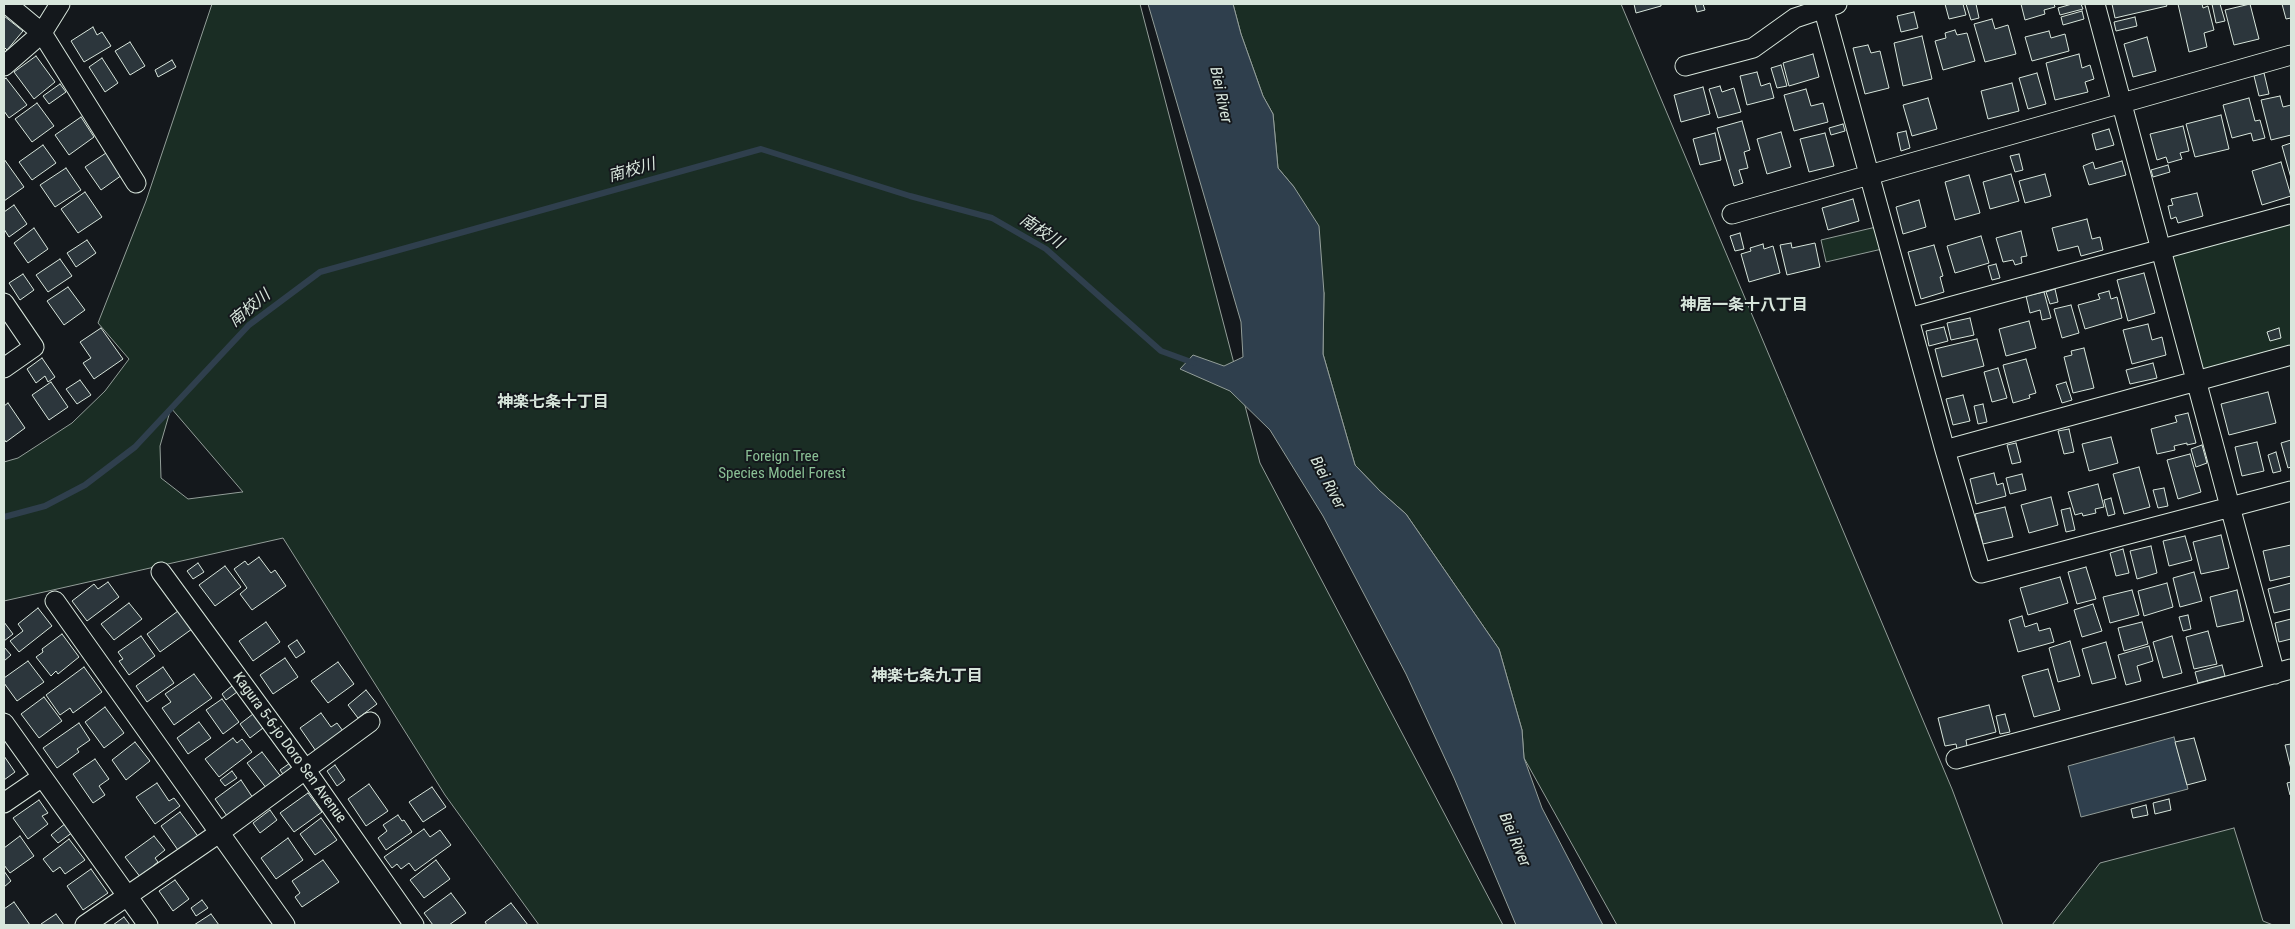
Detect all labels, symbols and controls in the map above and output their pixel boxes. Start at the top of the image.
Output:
water label: Biei River [1205,65,1235,125]
water label: 南校川 [606,155,658,187]
water label: 南校川 [1016,211,1066,253]
water label: 南校川 [225,286,275,332]
district label: 神居一条十八丁目 [1680,296,1808,316]
district label: 神楽七条十丁目 [497,393,609,413]
park label: Foreign Tree Species Model Forest [718,448,846,483]
water label: Biei River [1305,453,1349,513]
district label: 神楽七条九丁目 [871,667,983,687]
street label: Kagura 5-6-jo Doro Sen Avenue [228,669,350,827]
water label: Biei River [1494,810,1534,870]

